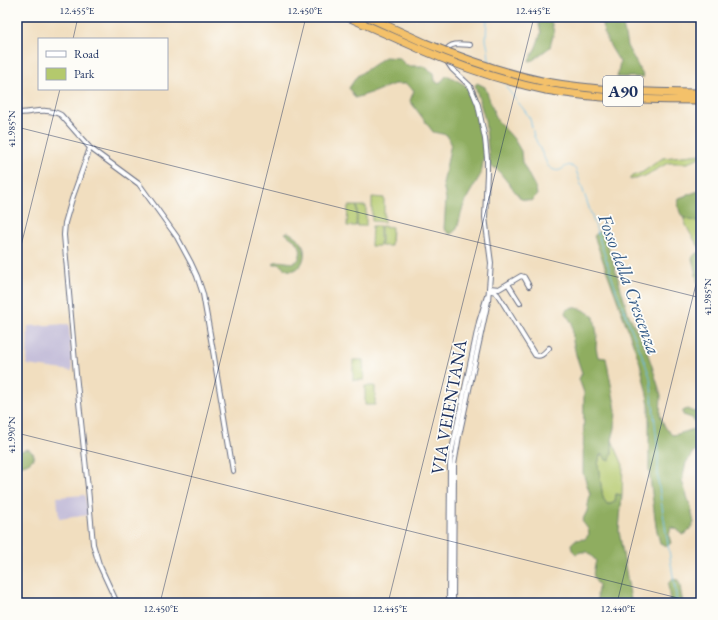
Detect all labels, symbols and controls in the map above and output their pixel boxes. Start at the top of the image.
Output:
text: 12.455°E [60,4,95,17]
text: 12.450°E [288,4,323,17]
text: 12.445°E [516,4,551,17]
legend [38,38,168,90]
text: Road [74,46,100,62]
text: Park [74,66,95,82]
road number: A90 [603,76,643,106]
text: 41.985°N [5,110,18,148]
water label: Fosso della Crescenza [592,209,667,358]
text: 41.985°N [701,278,714,316]
street label: VIA VEIENTANA [425,337,472,476]
text: 41.990°N [5,416,18,454]
text: 12.450°E [144,602,179,615]
text: 12.445°E [373,602,408,615]
text: 12.440°E [601,602,636,615]

